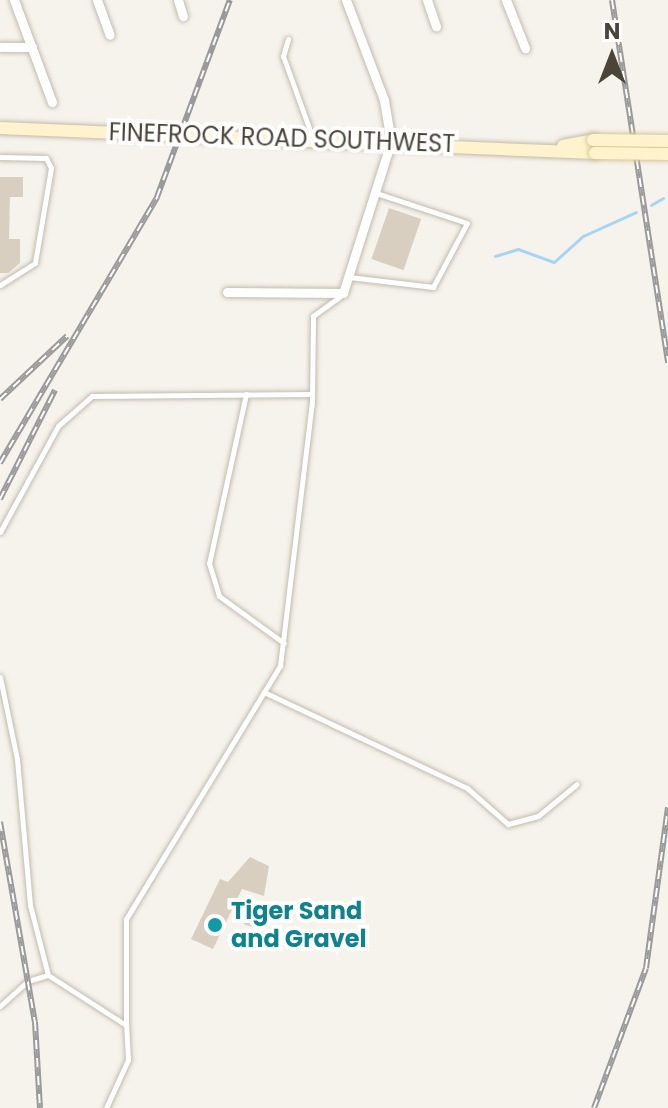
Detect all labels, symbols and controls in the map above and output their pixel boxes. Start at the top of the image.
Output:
north arrow [572,16,652,96]
text: N [604,16,620,47]
street label: FINEFROCK ROAD SOUTHWEST [108,118,456,158]
place label: Tiger Sand and Gravel [231,897,367,953]
marker: Tiger Sand and Gravel [206,916,224,934]

